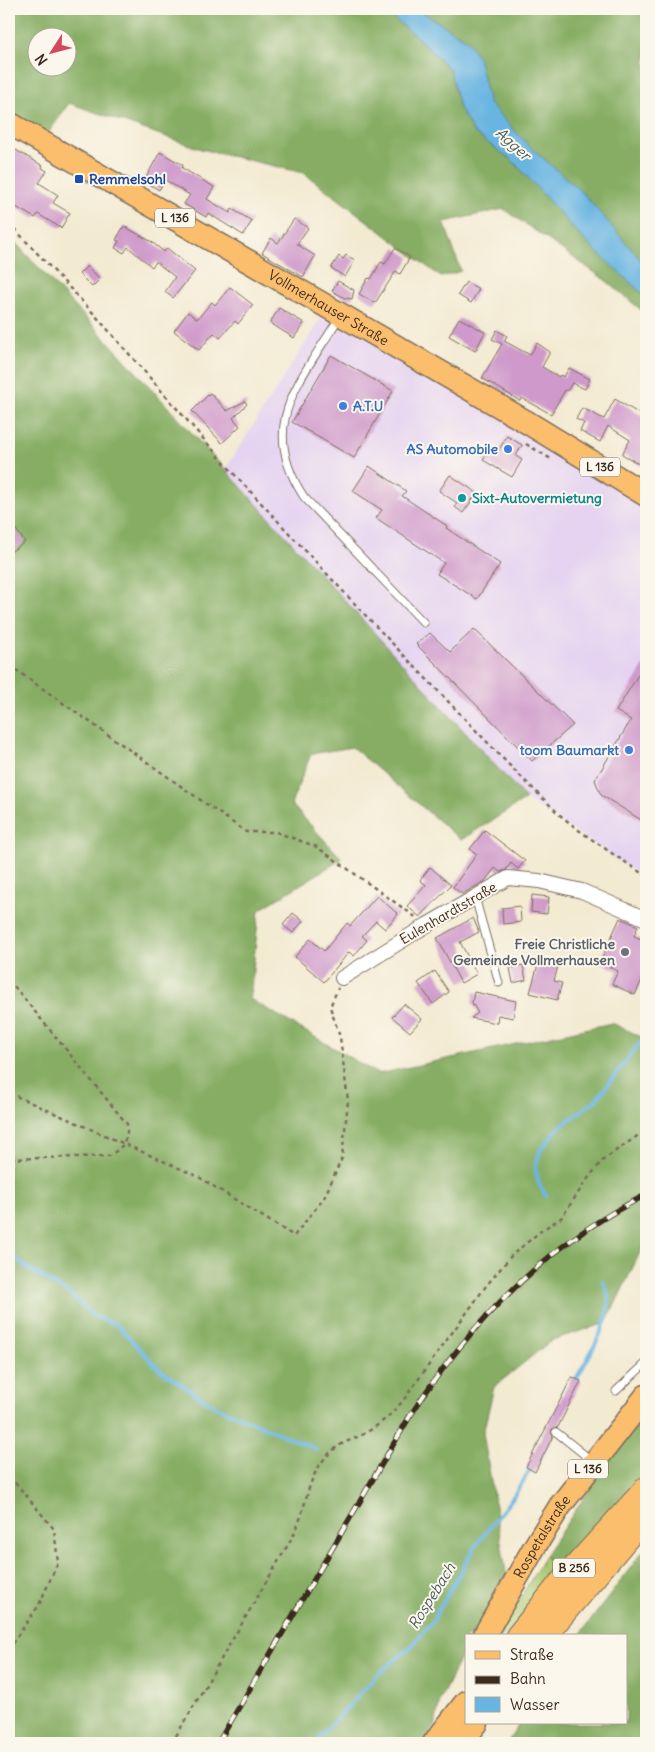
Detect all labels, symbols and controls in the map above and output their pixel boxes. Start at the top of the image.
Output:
north arrow [28,28,78,78]
text: N [31,50,52,69]
water label: Agger [492,123,536,166]
place label: Remmelsohl [89,170,166,188]
marker: Remmelsohl [73,173,85,185]
road number: L 136 [155,208,195,228]
street label: Vollmerhauser Straße [265,266,392,349]
place label: A.T.U [353,397,383,415]
marker: A.T.U [337,400,349,412]
place label: AS Automobile [406,440,498,458]
marker: AS Automobile [502,443,514,455]
road number: L 136 [580,458,620,477]
place label: Sixt-Autovermietung [472,489,602,507]
marker: Sixt-Autovermietung [456,492,468,504]
place label: toom Baumarkt [520,741,619,759]
marker: toom Baumarkt [623,744,635,756]
street label: Eulenhardtstraße [396,878,500,948]
place label: Freie Christliche Gemeinde Vollmerhausen [453,935,615,969]
marker: Freie Christliche Gemeinde Vollmerhausen [619,946,631,958]
road number: L 136 [568,1460,608,1478]
street label: Rospetalstraße [510,1491,574,1581]
water label: Rospebach [404,1559,460,1632]
road number: B 256 [553,1559,595,1578]
legend [465,1634,628,1724]
text: Straße [510,1645,554,1664]
text: Bahn [510,1669,546,1688]
text: Wasser [510,1695,560,1714]

